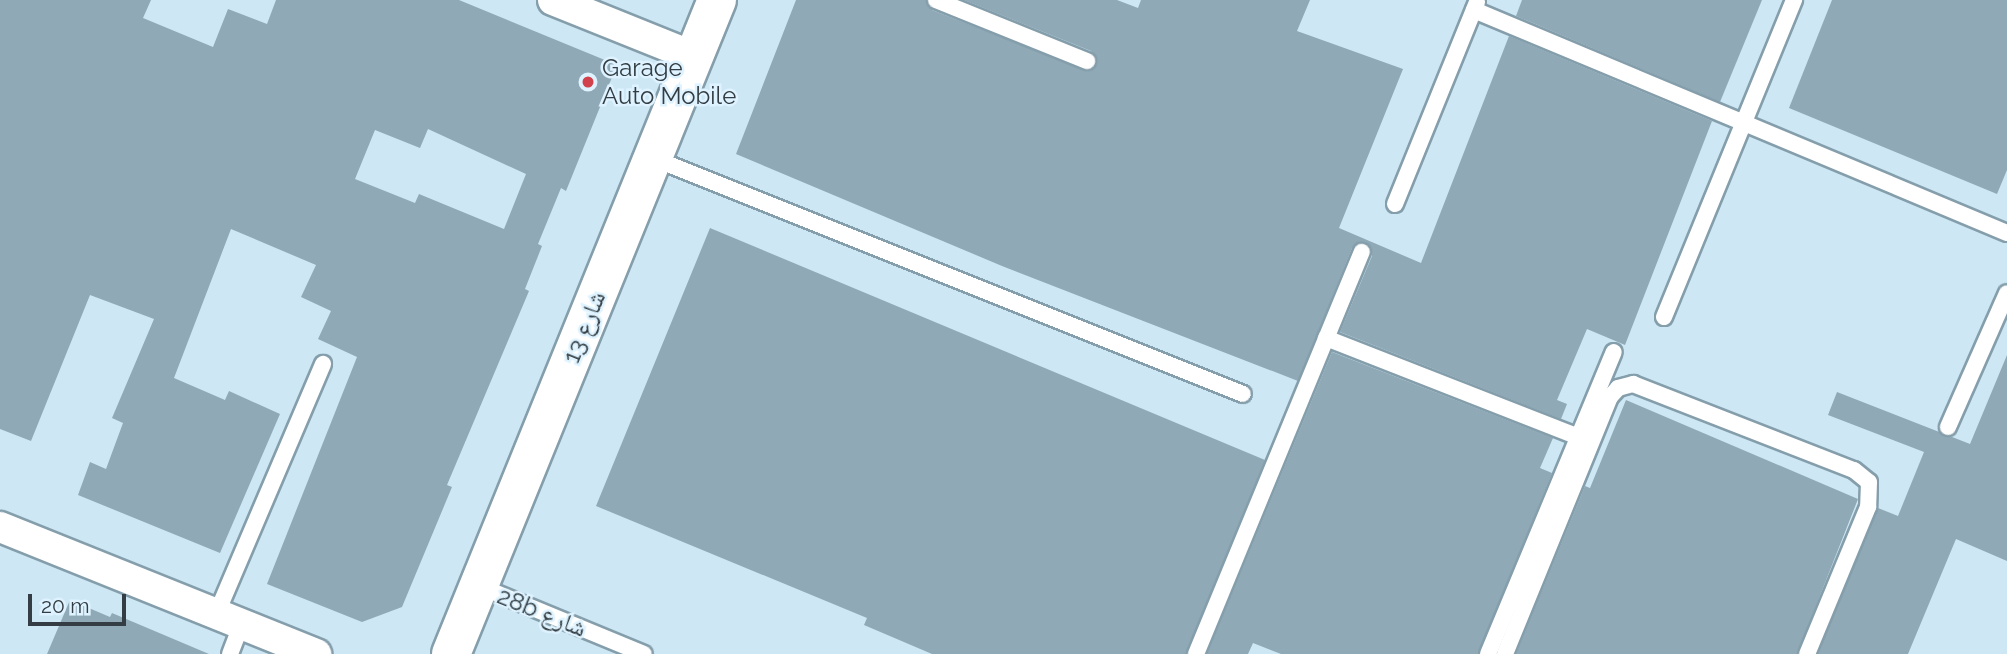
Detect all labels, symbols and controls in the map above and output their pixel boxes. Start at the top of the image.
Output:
place label: Garage Auto Mobile [602,54,736,110]
marker: Garage Auto Mobile [580,74,596,90]
street label: شارع 13 [557,287,611,367]
scale bar [32,580,130,624]
street label: 28b شارع [493,581,591,643]
text: 20 m [41,593,89,618]

